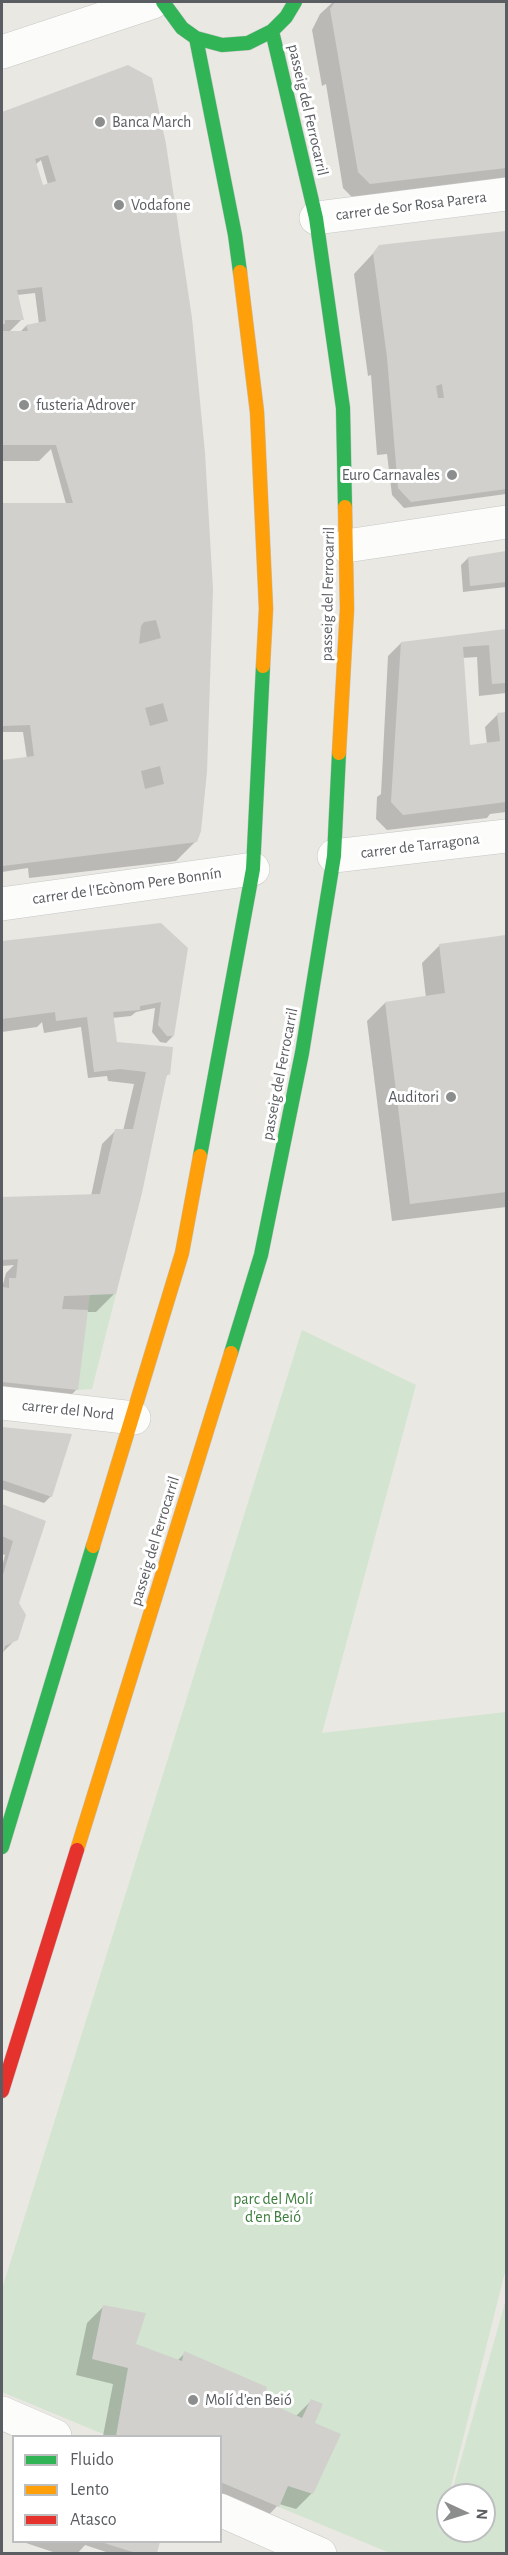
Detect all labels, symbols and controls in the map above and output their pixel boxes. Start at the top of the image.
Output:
street label: passeig del Ferrocarril [284,42,332,178]
place label: Banca March [112,112,191,132]
marker: Banca March [93,115,107,129]
street label: carrer de Sor Rosa Parera [334,187,488,225]
place label: Vodafone [131,195,191,215]
marker: Vodafone [112,198,126,212]
place label: fusteria Adrover [36,395,135,415]
marker: fusteria Adrover [17,398,31,412]
place label: Euro Carnavales [342,465,440,485]
marker: Euro Carnavales [445,468,459,482]
street label: passeig del Ferrocarril [317,527,339,661]
street label: carrer de Tarragona [359,829,481,863]
street label: carrer de l'Ecònom Pere Bonnín [31,863,223,909]
street label: passeig del Ferrocarril [258,1006,302,1142]
place label: Auditori [388,1087,439,1107]
marker: Auditori [444,1090,458,1104]
street label: carrer del Nord [21,1396,115,1424]
street label: passeig del Ferrocarril [126,1474,184,1608]
park label: parc del Molí d'en Beió [233,2189,313,2227]
place label: Molí d'en Beió [205,2390,292,2410]
marker: Molí d'en Beió [186,2393,200,2407]
legend [12,2435,222,2543]
text: Fluido [70,2451,114,2469]
text: Lento [70,2481,109,2499]
north arrow [436,2483,496,2543]
text: N [474,2508,490,2520]
text: Atasco [70,2511,117,2529]

